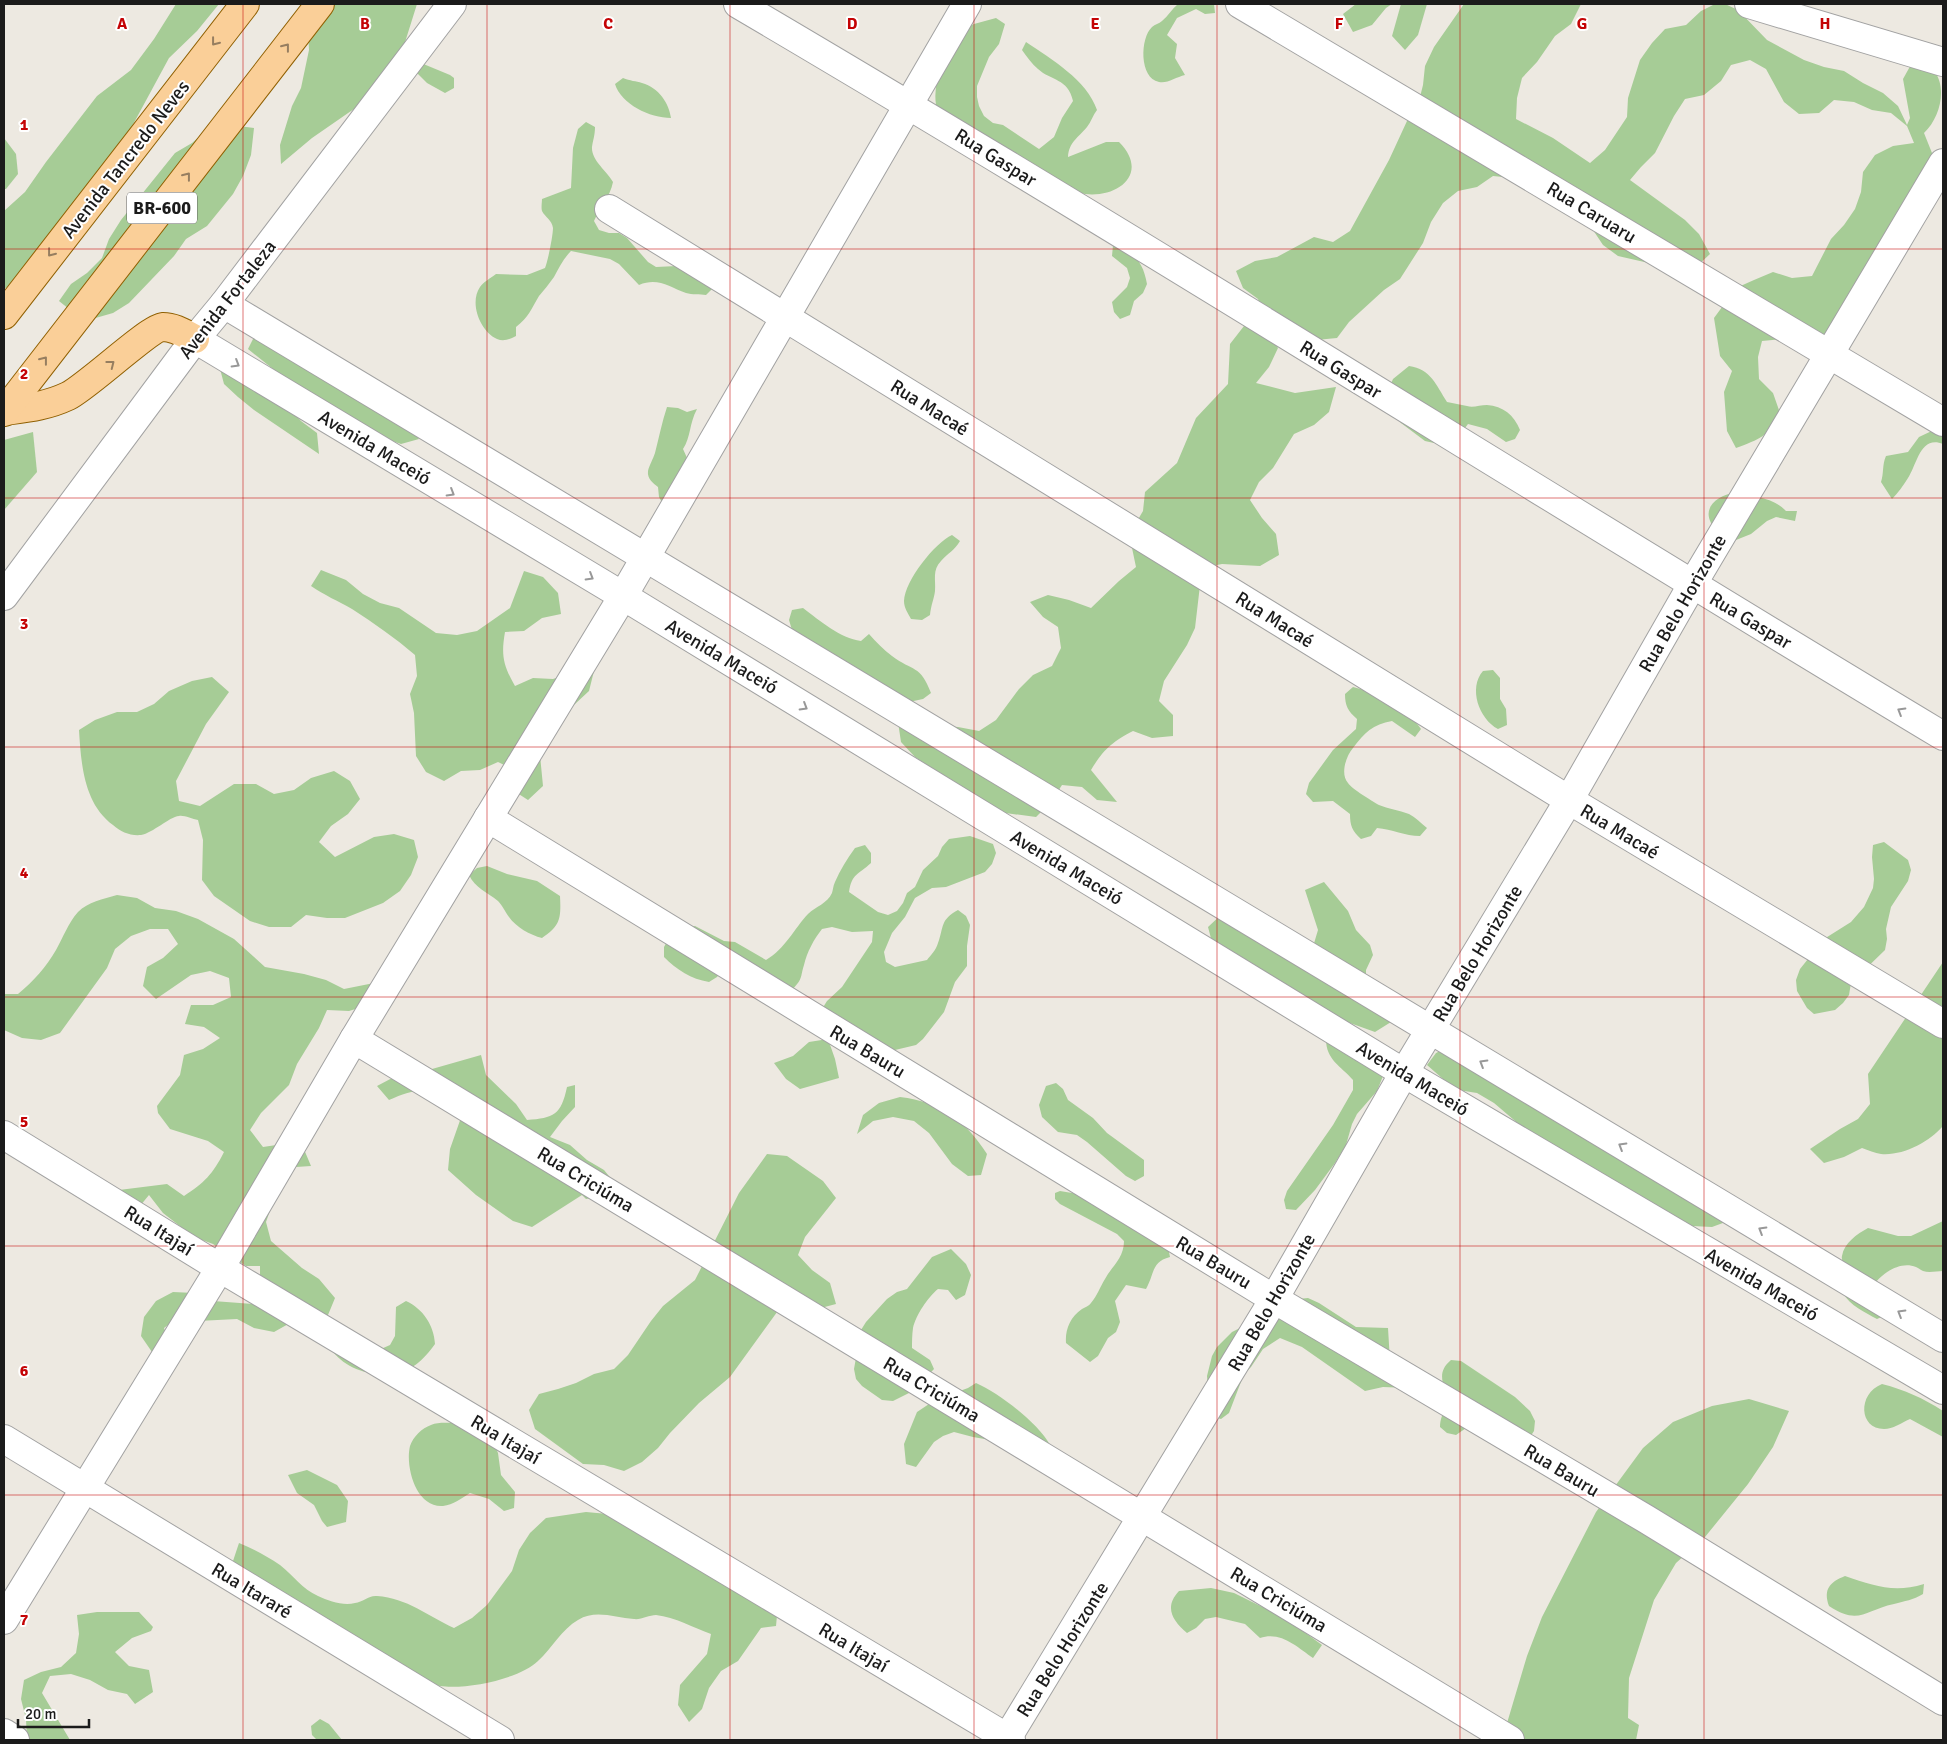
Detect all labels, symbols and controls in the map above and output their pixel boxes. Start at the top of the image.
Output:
text: A [117,14,128,34]
text: B [360,14,370,34]
text: C [603,14,613,34]
text: D [847,14,858,34]
text: E [1090,14,1100,34]
text: F [1335,14,1344,34]
text: G [1577,14,1587,34]
text: H [1820,14,1830,34]
one-way arrow [213,36,221,45]
one-way arrow [281,44,290,53]
street label: Avenida Tancredo Neves [57,76,195,244]
text: 1 [20,115,29,135]
street label: Rua Gaspar [950,123,1041,192]
one-way arrow [181,173,189,182]
street label: Rua Caruaru [1542,177,1641,249]
road number: BR-600 [127,192,197,224]
street label: Avenida Fortaleza [174,235,282,364]
one-way arrow [48,248,57,257]
street label: Rua Gaspar [1295,335,1386,404]
one-way arrow [39,357,47,366]
one-way arrow [231,358,240,368]
one-way arrow [105,362,114,370]
text: 2 [20,364,28,384]
street label: Rua Macaé [886,374,973,441]
street label: Avenida Maceió [314,405,435,491]
one-way arrow [445,486,454,496]
street label: Rua Belo Horizonte [1634,530,1732,677]
one-way arrow [585,570,594,580]
street label: Rua Macaé [1231,586,1318,653]
street label: Rua Gaspar [1705,587,1796,655]
text: 3 [20,614,28,634]
street label: Avenida Maceió [661,614,782,700]
one-way arrow [798,700,807,710]
one-way arrow [1898,707,1907,717]
street label: Rua Macaé [1576,799,1663,865]
street label: Avenida Maceió [1006,825,1127,911]
text: 4 [20,863,29,883]
street label: Rua Belo Horizonte [1428,881,1528,1026]
street label: Rua Bauru [825,1020,910,1084]
street label: Avenida Maceió [1352,1036,1473,1122]
one-way arrow [1480,1059,1489,1069]
text: 5 [20,1112,28,1132]
street label: Rua Criciúma [533,1142,638,1218]
one-way arrow [1619,1143,1628,1153]
street label: Rua Itajaí [119,1200,198,1262]
one-way arrow [1758,1227,1767,1237]
street label: Rua Belo Horizonte [1223,1229,1321,1376]
street label: Rua Bauru [1171,1231,1256,1295]
street label: Avenida Maceió [1701,1243,1823,1327]
one-way arrow [1898,1310,1907,1320]
street label: Rua Criciúma [879,1352,984,1428]
text: 6 [20,1361,29,1381]
street label: Rua Itajaí [466,1410,545,1470]
street label: Rua Bauru [1519,1439,1604,1503]
street label: Rua Itararé [207,1557,296,1624]
street label: Rua Criciúma [1226,1562,1331,1638]
street label: Rua Belo Horizonte [1012,1577,1114,1722]
text: 7 [20,1610,29,1630]
street label: Rua Itajaí [814,1618,893,1678]
scale bar [18,1696,89,1728]
text: 20 m [25,1705,56,1723]

